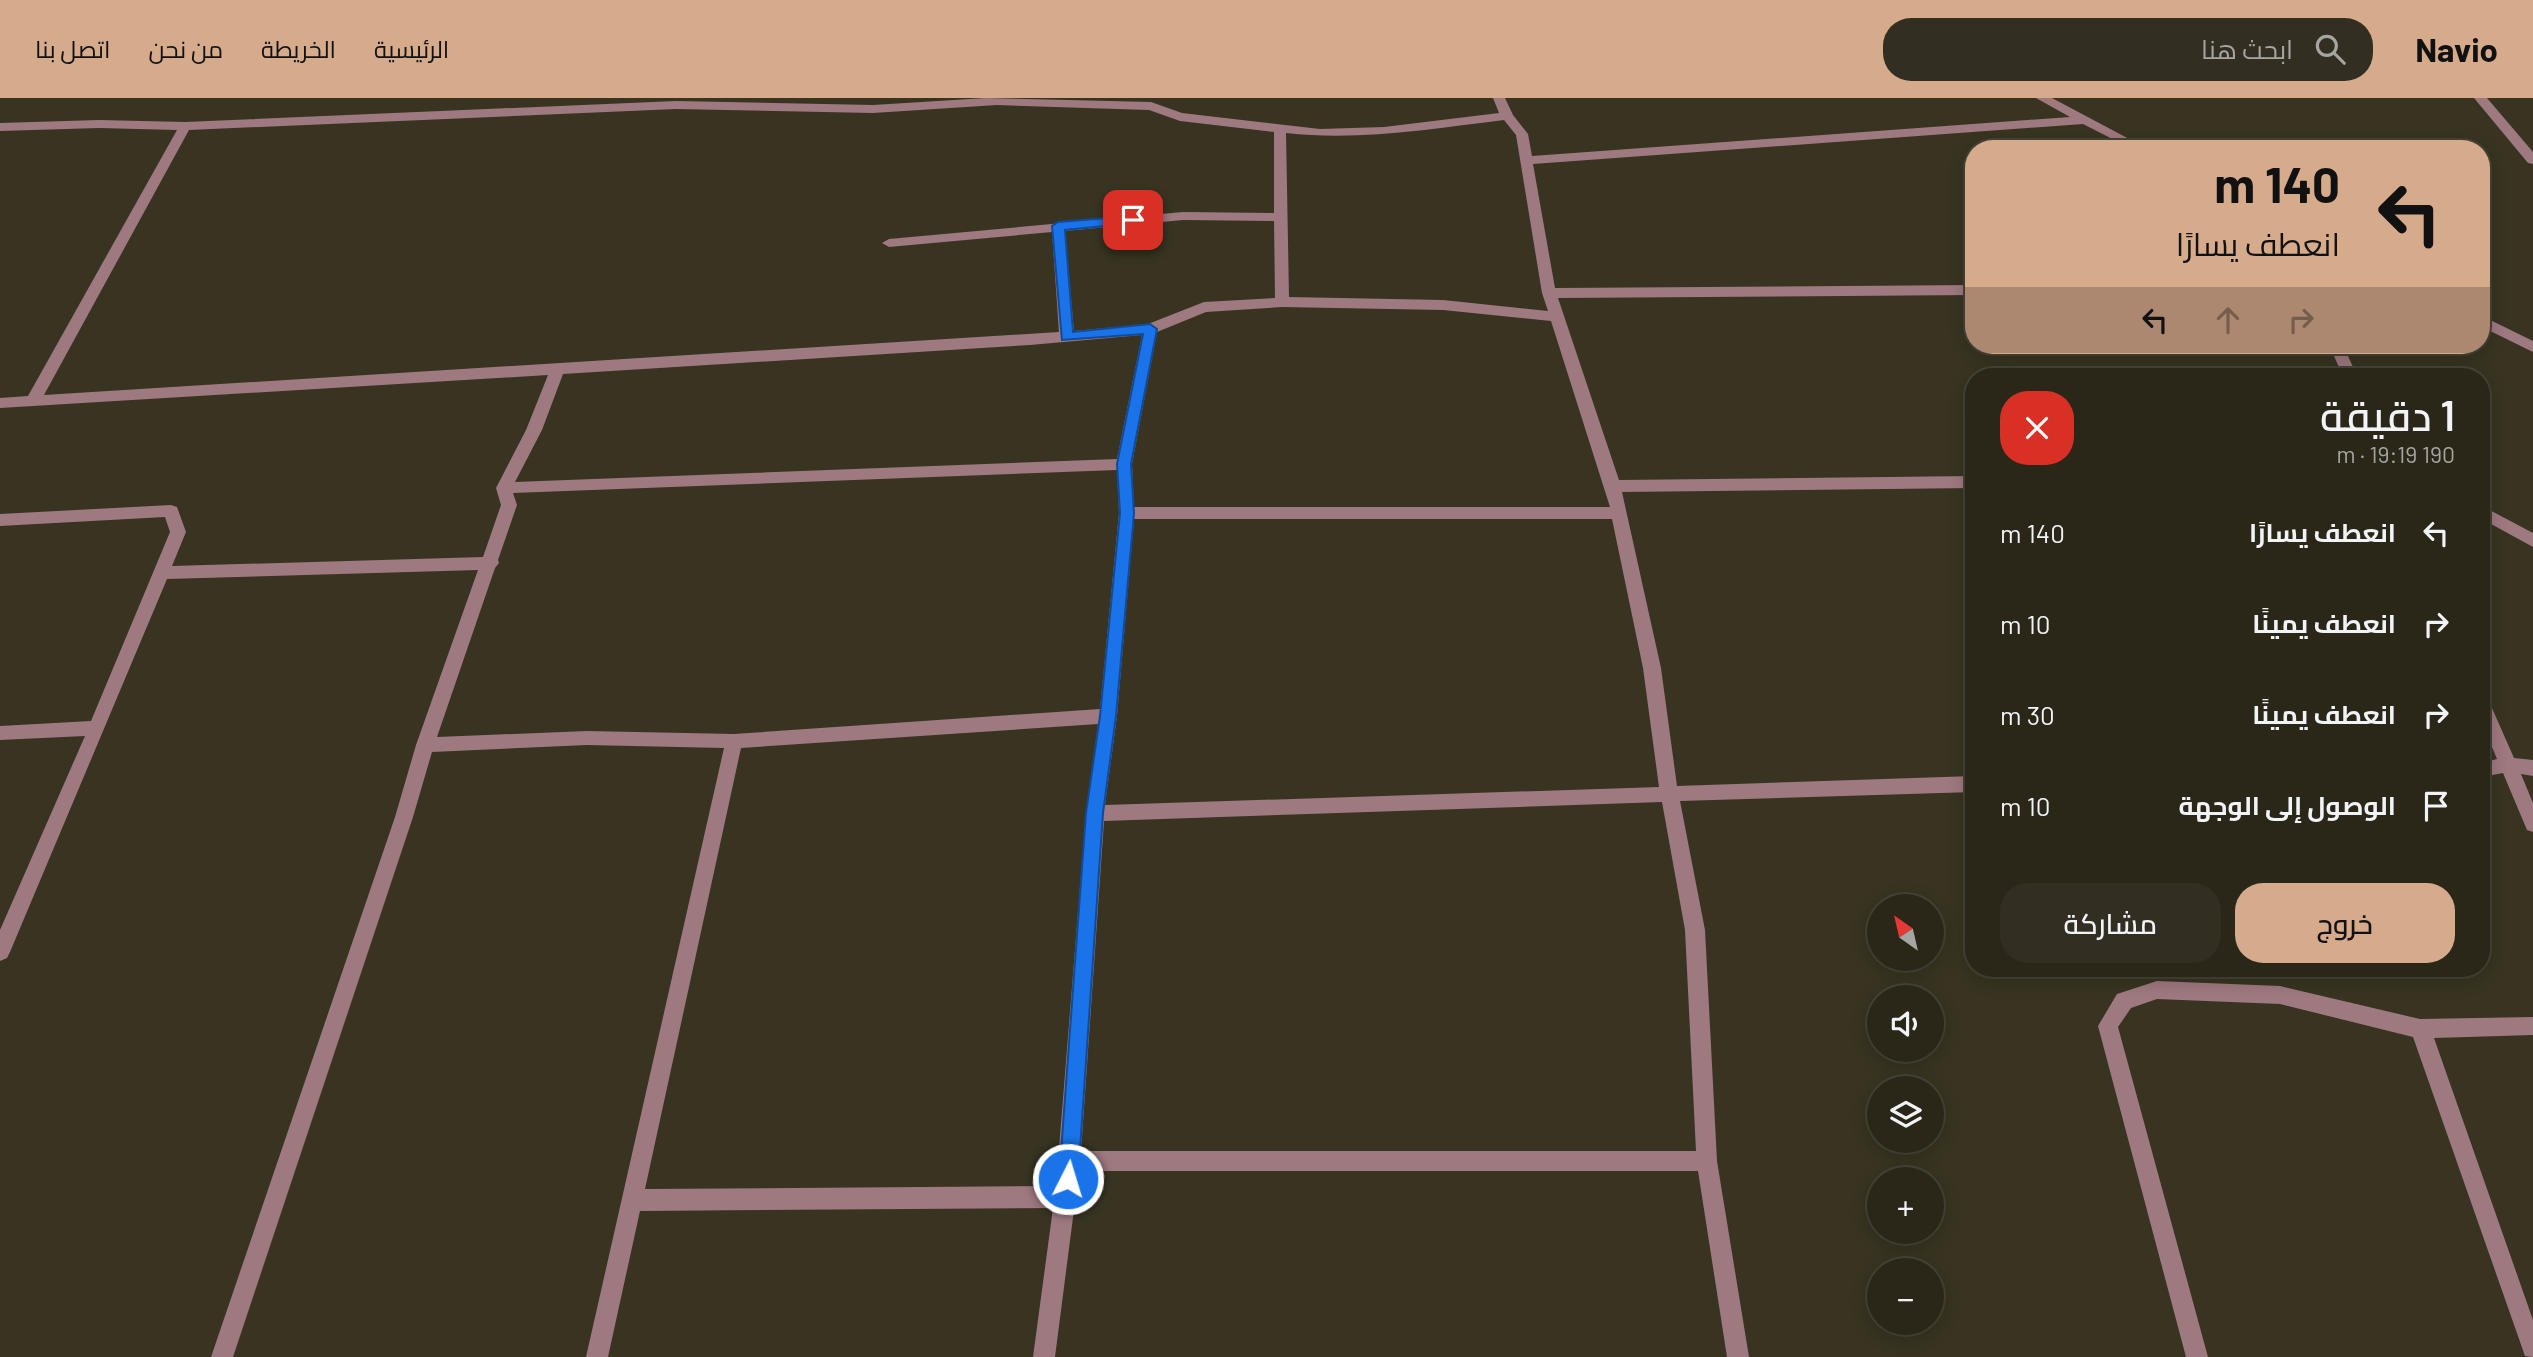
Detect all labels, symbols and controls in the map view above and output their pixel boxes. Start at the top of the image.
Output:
search box [1883,18,2373,81]
text: Navio [2415,29,2498,69]
icon: search [2311,30,2349,68]
text: ابحث هنا [2201,33,2293,64]
text: اتصل بنا [35,34,110,63]
text: من نحن [148,34,223,63]
text: الخريطة [261,34,336,63]
text: الرئيسية [374,34,449,63]
text: 140 m [2214,154,2340,213]
icon: left [2364,168,2455,259]
pin [1103,190,1163,250]
icon: arrive [1114,201,1152,239]
text: انعطف يسارًا [2176,224,2340,262]
icon: left [2136,301,2174,339]
icon: ahead [2209,301,2247,339]
icon: right [2282,301,2320,339]
text: 1 دقيقة [2320,389,2455,439]
button: close [2000,391,2074,465]
text: 190 m · 19:19 [2336,440,2455,468]
icon: left [2417,514,2455,552]
text: انعطف يسارًا [2249,516,2396,547]
text: 140 m [2000,517,2065,548]
icon: right [2417,605,2455,643]
text: انعطف يمينًا [2252,607,2396,638]
text: 10 m [2000,608,2051,639]
icon: right [2417,696,2455,734]
text: انعطف يمينًا [2252,698,2396,729]
text: 30 m [2000,699,2055,730]
icon: arrive [2417,787,2455,825]
text: الوصول إلى الوجهة [2178,789,2396,820]
text: 10 m [2000,790,2051,821]
button: مشاركة [2000,883,2221,963]
button: خروج [2235,883,2455,963]
north arrow [1867,894,1944,971]
map controls [1867,894,1944,1335]
button: sound [1867,985,1944,1062]
button: layers [1867,1076,1944,1153]
position arrow [1031,1142,1105,1216]
button: + [1867,1167,1944,1244]
button: − [1867,1258,1944,1335]

